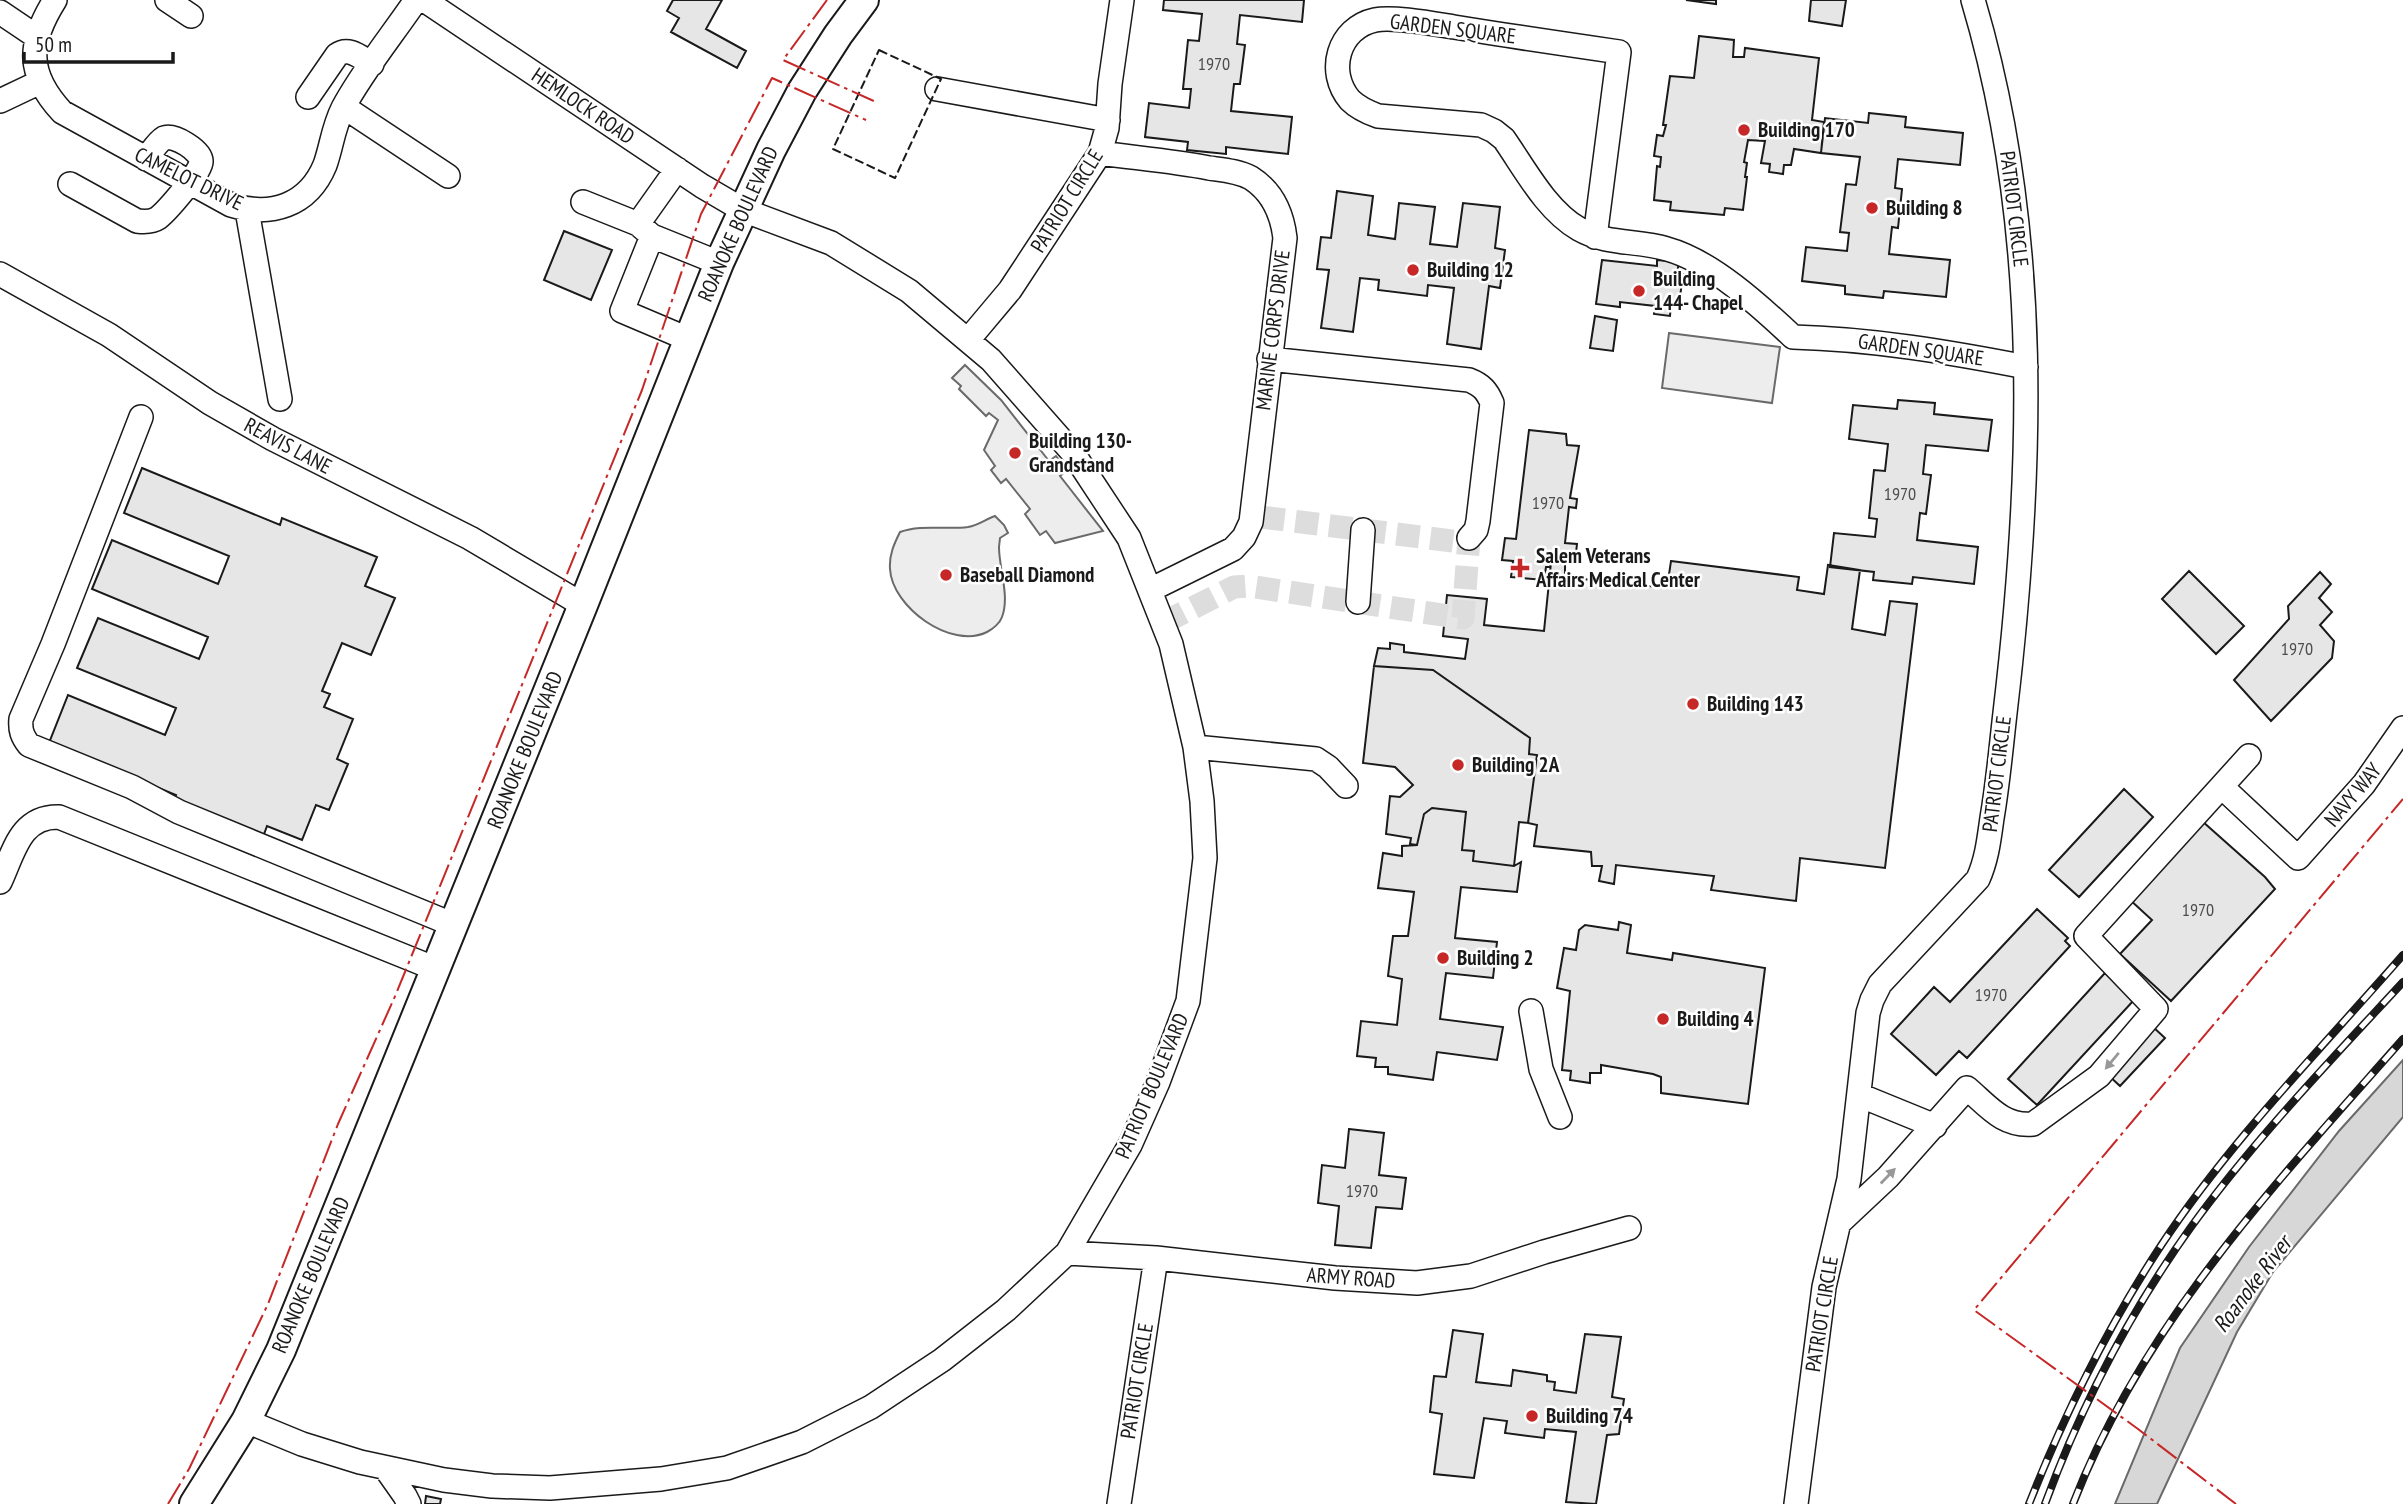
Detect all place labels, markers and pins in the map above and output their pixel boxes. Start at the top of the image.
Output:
place label: Building 170 [1758,116,1855,143]
marker: Building 170 [1736,122,1752,138]
place label: Building 8 [1886,194,1963,221]
marker: Building 8 [1864,200,1880,216]
place label: Building 12 [1427,256,1514,283]
marker: Building 12 [1405,262,1421,278]
place label: Building 144- Chapel [1653,265,1744,316]
marker: Building 144- Chapel [1631,283,1647,299]
place label: Building 130- Grandstand [1029,427,1132,478]
marker: Building 130- Grandstand [1007,445,1023,461]
place label: Salem Veterans Affairs Medical Center [1535,542,1701,593]
marker: Salem Veterans Affairs Medical Center [1510,558,1530,578]
place label: Baseball Diamond [960,561,1094,588]
marker: Baseball Diamond [938,567,954,583]
place label: Building 143 [1707,690,1804,717]
marker: Building 143 [1685,696,1701,712]
place label: Building 2A [1472,751,1560,778]
marker: Building 2A [1450,757,1466,773]
place label: Building 2 [1457,944,1534,971]
marker: Building 2 [1435,950,1451,966]
place label: Building 4 [1677,1005,1754,1032]
marker: Building 4 [1655,1011,1671,1027]
place label: Building 74 [1546,1402,1633,1429]
marker: Building 74 [1524,1408,1540,1424]

